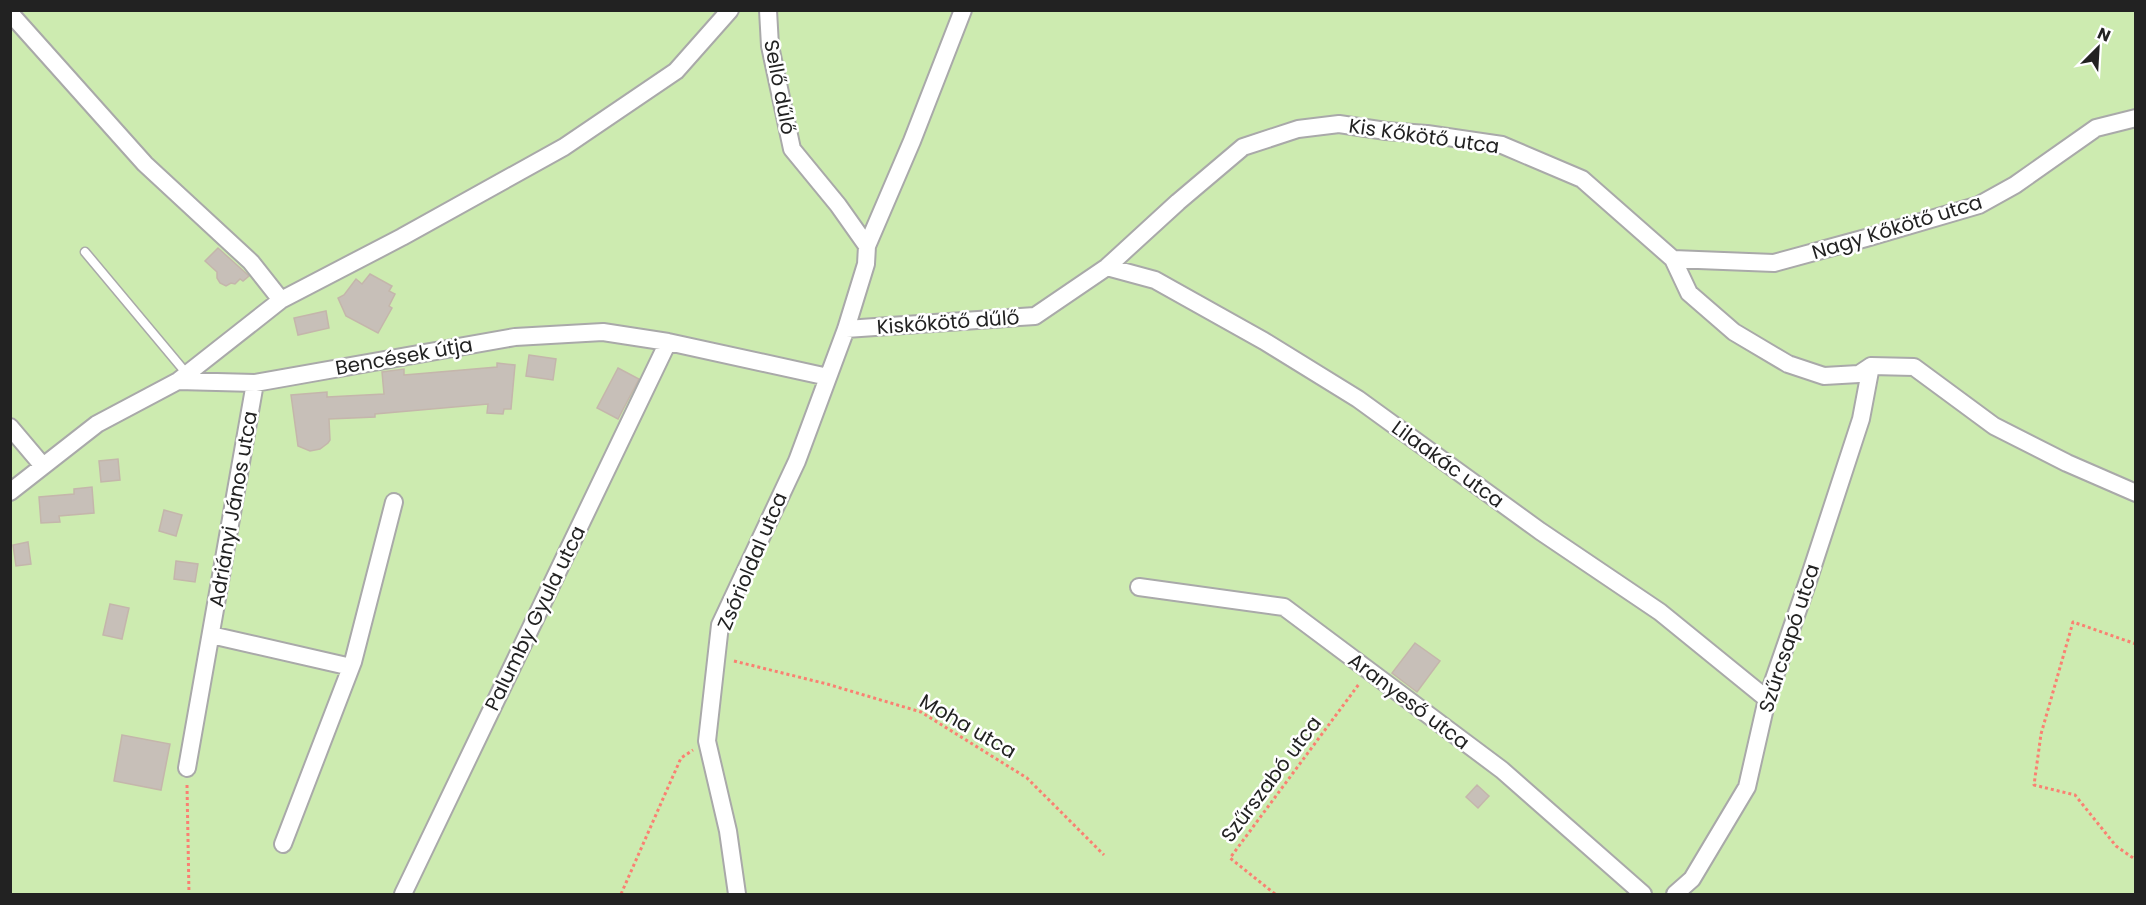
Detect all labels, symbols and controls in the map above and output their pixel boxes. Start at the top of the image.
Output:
north arrow [2068,18,2128,78]
text: N [2094,22,2114,48]
street label: Sellő dűlő [757,37,803,137]
street label: Kis Kőkötő utca [1347,112,1501,160]
street label: Nagy Kőkötő utca [1808,188,1986,266]
street label: Kiskőkötő dűlő [876,303,1020,341]
street label: Bencések útja [333,330,475,382]
street label: Adriányi János utca [202,409,264,609]
street label: Lilaakác utca [1386,414,1510,514]
street label: Zsórioldal utca [710,488,794,634]
street label: Palumby Gyula utca [478,521,592,715]
street label: Szűrcsapó utca [1752,560,1826,716]
street label: Aranyeső utca [1343,646,1475,756]
street label: Moha utca [914,687,1022,765]
street label: Szűrszabó utca [1214,710,1328,848]

